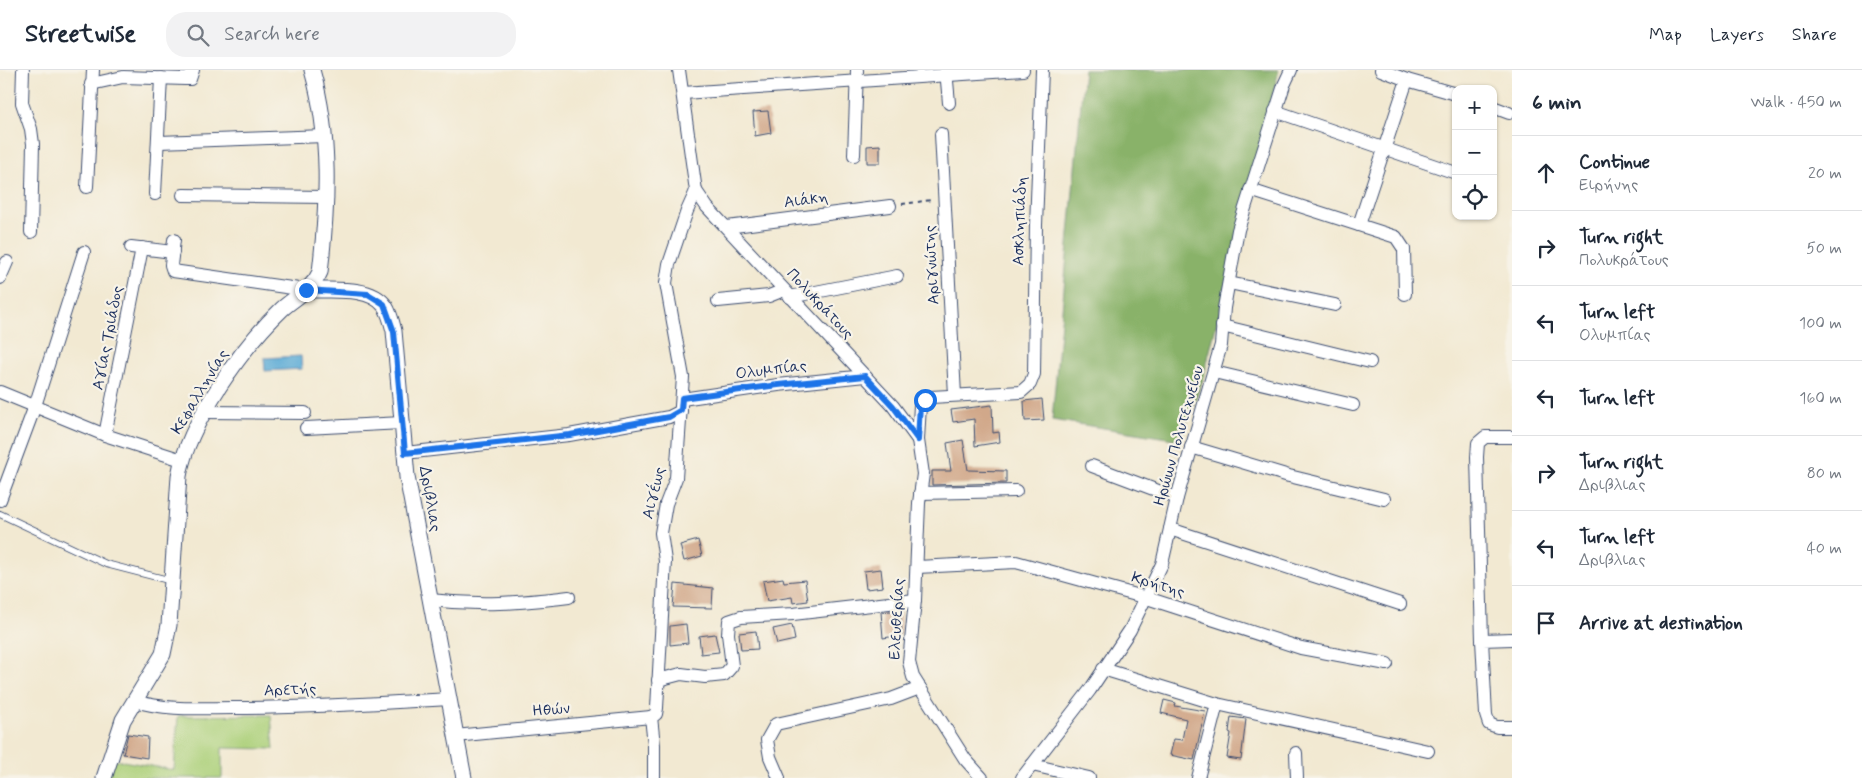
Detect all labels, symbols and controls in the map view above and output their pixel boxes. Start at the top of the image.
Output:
search box [166,12,516,57]
text: Streetwise [25,19,136,50]
icon: search [184,21,212,49]
text: Search here [224,22,320,47]
text: Map [1649,23,1682,47]
text: Layers [1710,23,1764,47]
text: Share [1792,23,1837,47]
map controls [1452,85,1497,220]
button: + [1452,85,1497,130]
text: 6 min [1532,89,1582,117]
text: Walk · 450 m [1751,92,1842,113]
button: − [1452,130,1497,175]
text: Continue [1579,150,1650,175]
icon: ahead [1532,159,1560,187]
text: 20 m [1808,163,1842,184]
button: locate [1452,175,1497,220]
text: Ειρήνης [1579,175,1638,196]
street label: Ασκληπιάδη [1008,176,1032,266]
street label: Αιάκη [783,187,829,213]
street label: Αριγνώτης [919,225,945,305]
text: Turn right [1579,225,1663,250]
icon: right [1532,234,1560,262]
text: 50 m [1806,238,1842,259]
text: Πολυκράτους [1579,250,1669,271]
street label: Πολυκράτους [782,264,858,344]
route end [295,279,318,302]
street label: Αγίας Τριάδος [88,284,128,392]
text: Turn left [1579,300,1655,325]
icon: left [1532,309,1560,337]
text: 100 m [1799,313,1842,334]
text: Ολυμπίας [1579,325,1651,346]
street label: Κεφαλληνίας [166,346,234,438]
street label: Ολυμπίας [734,355,808,385]
street label: Ηρώων Πολυτεχνείου [1149,363,1209,509]
icon: left [1532,384,1560,412]
text: Turn left [1579,386,1655,411]
text: 160 m [1799,388,1842,409]
route start [914,389,937,412]
text: Turn right [1579,450,1663,475]
icon: right [1532,459,1560,487]
text: 80 m [1807,463,1842,484]
street label: Δριβλιας [414,464,446,534]
street label: Αιγέως [636,465,671,521]
text: Δριβλιας [1579,475,1646,496]
text: Turn left [1579,525,1655,550]
icon: left [1532,534,1560,562]
text: 40 m [1806,538,1842,559]
text: Δριβλιας [1579,550,1646,571]
street label: Κρήτης [1129,567,1187,603]
street label: Ελευθερίας [884,578,910,660]
icon: arrive [1532,609,1560,637]
text: Arrive at destination [1579,611,1743,636]
street label: Αρετής [263,679,317,701]
street label: Ηθών [531,698,571,722]

